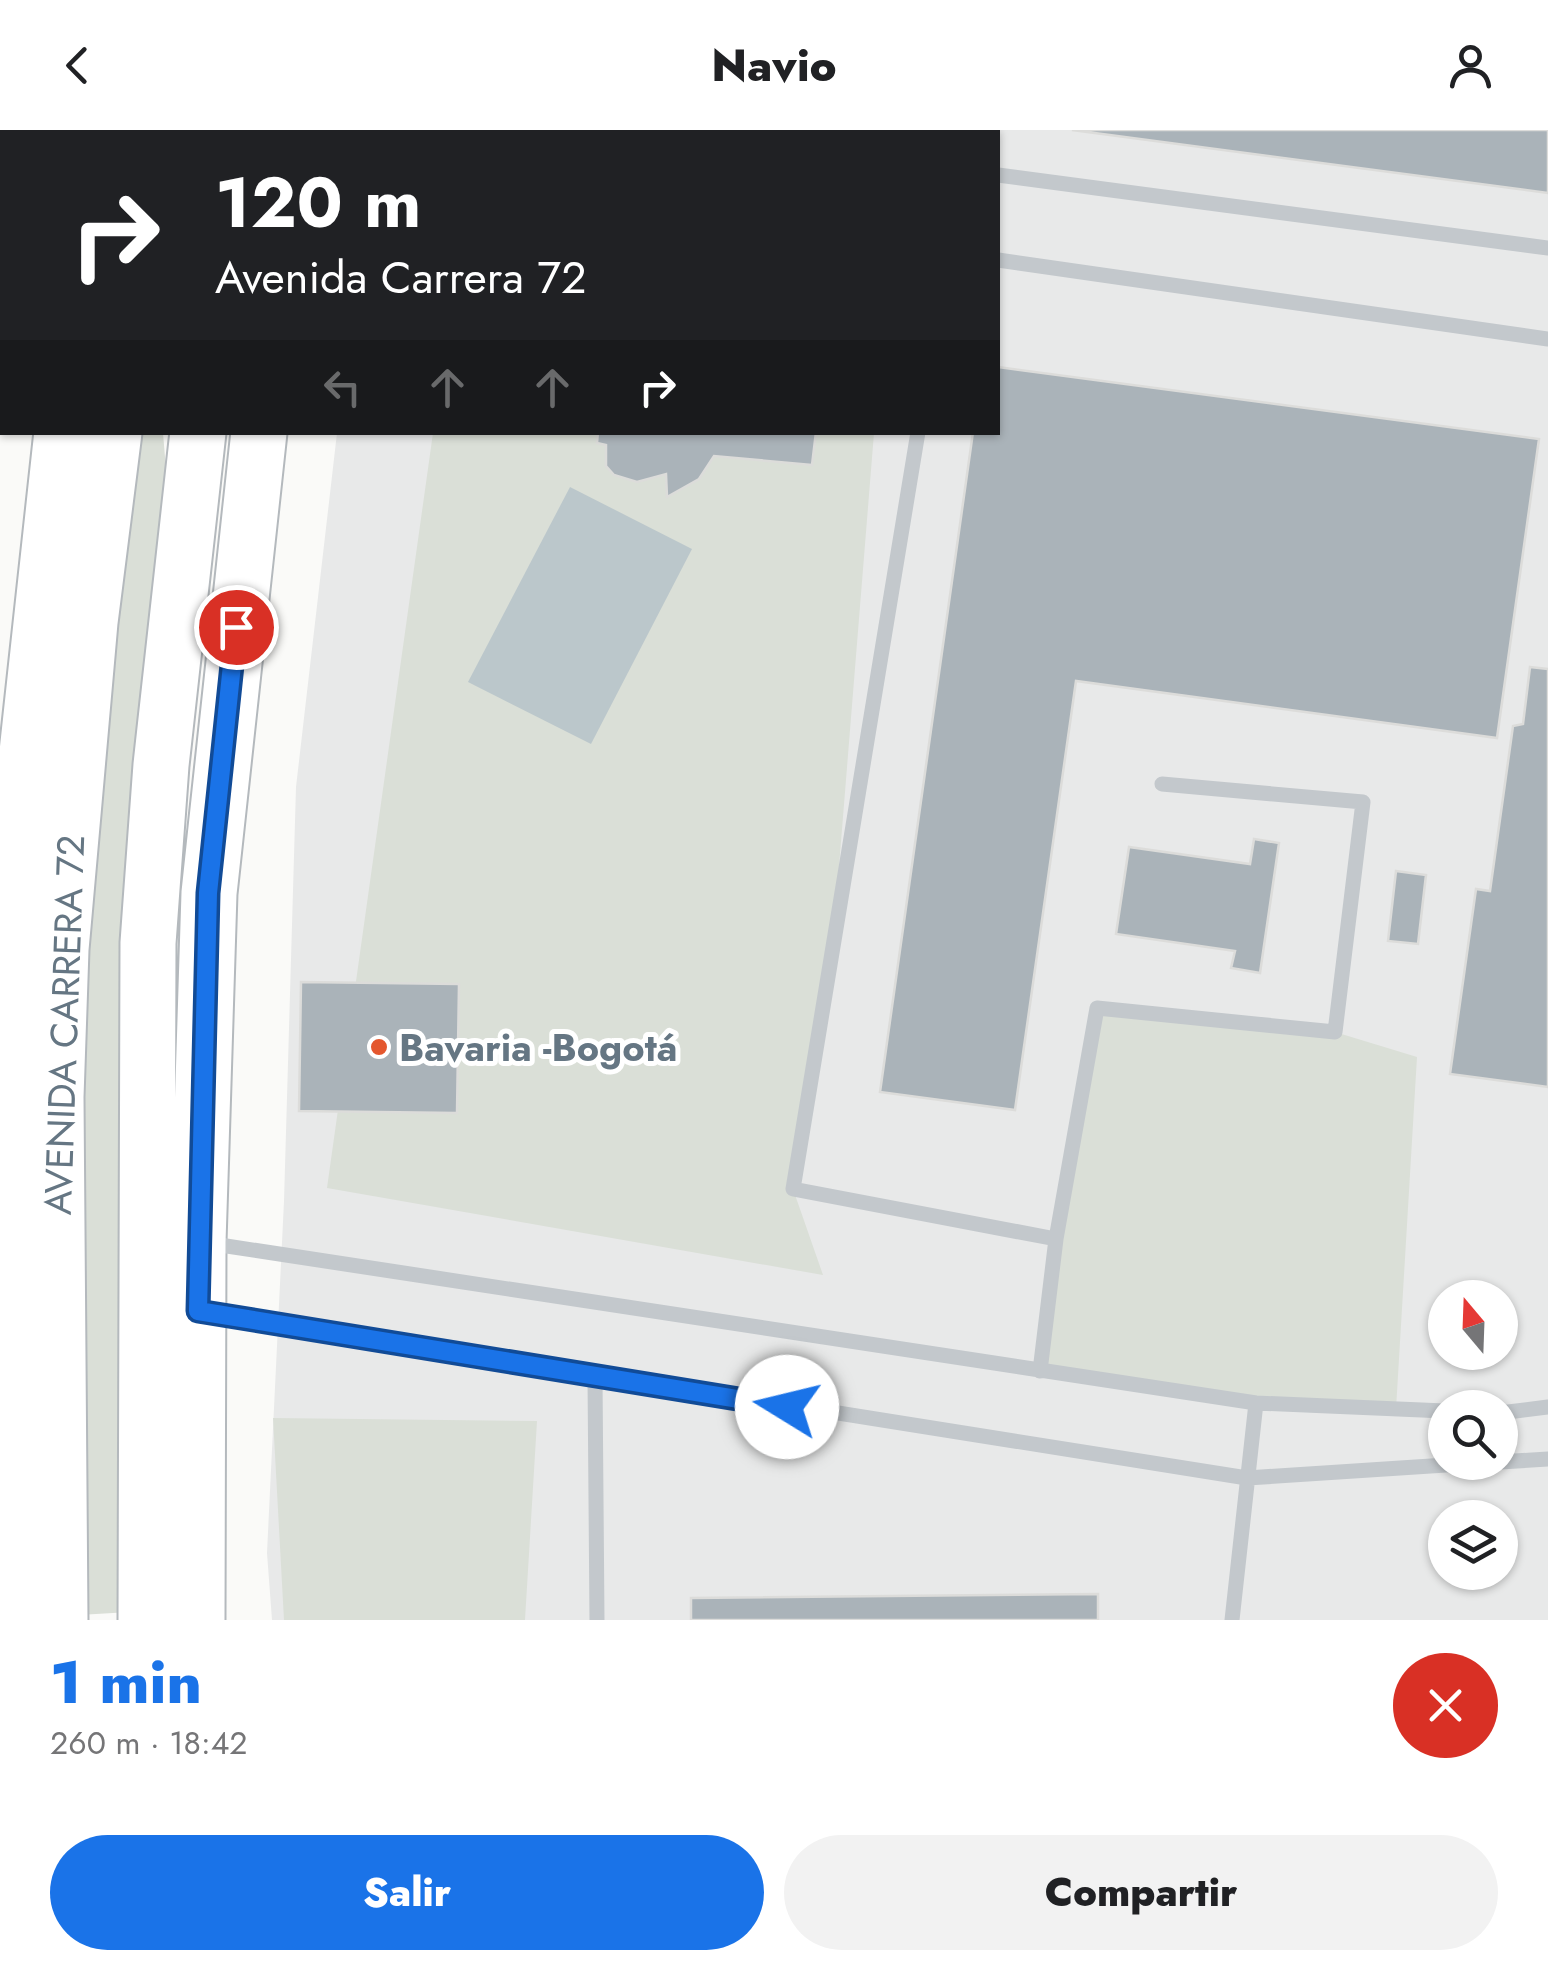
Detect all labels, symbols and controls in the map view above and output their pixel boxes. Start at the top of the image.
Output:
text: Navio [711,33,837,98]
icon: back [50,38,105,93]
icon: person [1443,38,1498,93]
text: 120 m [215,152,421,253]
icon: right [50,170,180,300]
text: Avenida Carrera 72 [215,245,587,310]
icon: left [315,360,370,415]
icon: ahead [420,360,475,415]
icon: ahead [525,360,580,415]
icon: right [630,360,685,415]
pin [194,585,279,670]
icon: arrive [209,600,264,655]
street label: AVENIDA CARRERA 72 [30,834,98,1216]
place label: Bavaria -Bogotá [399,1020,677,1075]
marker: Bavaria -Bogotá [368,1036,390,1058]
north arrow [1428,1280,1518,1370]
map controls [1428,1280,1518,1590]
position arrow [735,1355,839,1459]
button: search [1428,1390,1518,1480]
button: layers [1428,1500,1518,1590]
text: 1 min [50,1639,202,1726]
button: close [1393,1653,1498,1758]
text: 260 m · 18:42 [50,1720,248,1766]
button: Salir [50,1835,764,1950]
button: Compartir [784,1835,1498,1950]

